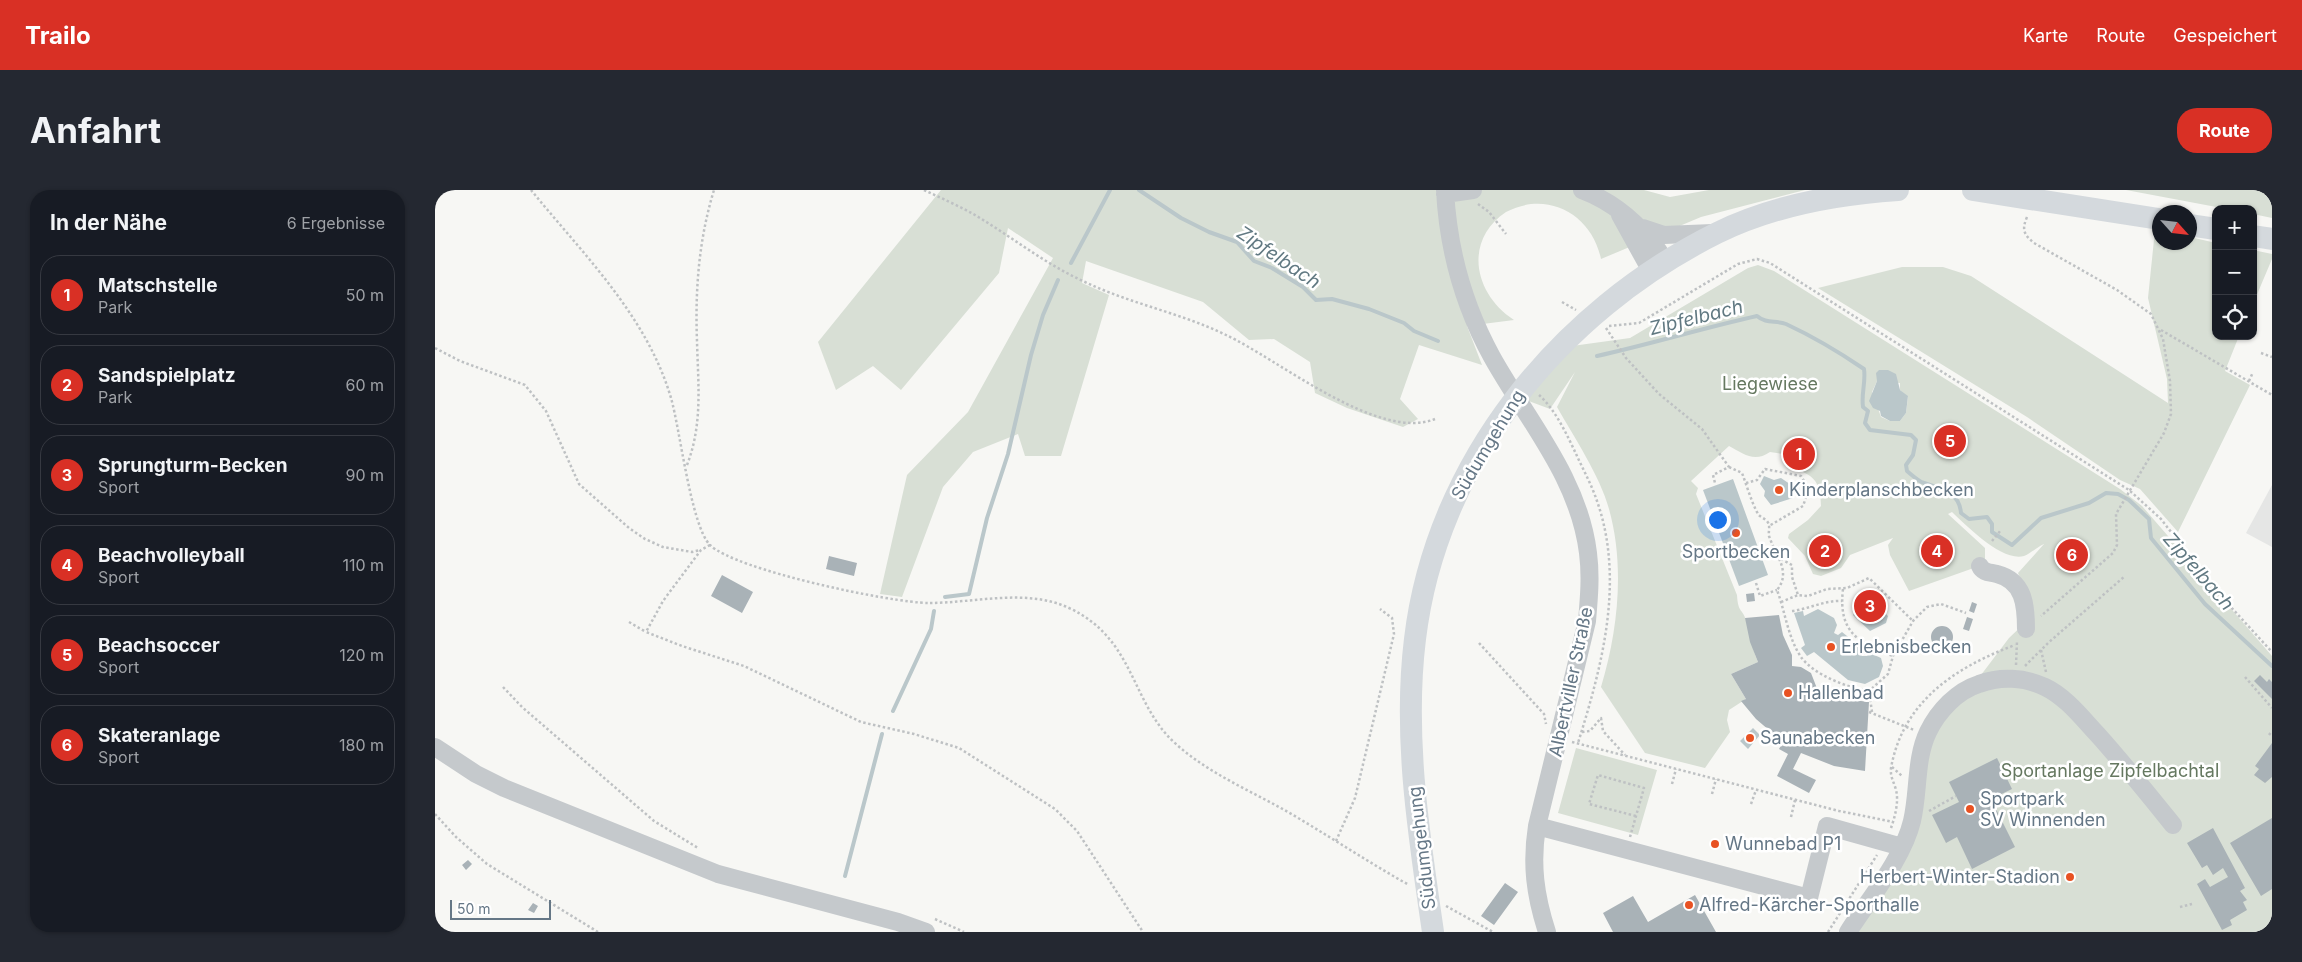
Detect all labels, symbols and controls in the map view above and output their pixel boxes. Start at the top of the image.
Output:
text: Trailo [25,21,91,50]
text: Karte [2023,25,2068,46]
text: Route [2096,25,2145,46]
text: Gespeichert [2173,25,2277,46]
button: Route [2177,108,2272,153]
text: Anfahrt [30,109,161,151]
north arrow [2152,205,2197,250]
map controls [2212,205,2257,340]
button: + [2212,205,2257,250]
text: In der Nähe [50,210,167,235]
text: 6 Ergebnisse [287,213,385,233]
water label: Zipfelbach [1233,221,1325,294]
button: − [2212,250,2257,295]
text: Matschstelle [98,274,218,297]
text: 1 [64,285,70,305]
text: 50 m [346,285,384,305]
water label: Zipfelbach [1647,295,1745,340]
button: locate [2212,295,2257,340]
text: Park [98,297,132,317]
text: Sandspielplatz [98,364,236,387]
park label: Liegewiese [1722,373,1818,394]
text: 2 [62,375,72,395]
text: 60 m [345,375,384,395]
street label: Südumgehung [1447,386,1529,503]
text: Park [98,387,132,407]
pin: 5 [1934,422,1966,460]
pin: 1 [1783,435,1815,473]
text: Sprungturm-Becken [98,454,288,477]
text: 3 [62,465,72,485]
text: 90 m [345,465,384,485]
text: Sport [98,477,139,497]
place label: Kinderplanschbecken [1789,479,1974,500]
marker: Kinderplanschbecken [1773,484,1785,496]
your location [1705,507,1731,533]
marker: Sportbecken [1730,527,1742,539]
water label: Zipfelbach [2159,528,2239,615]
pin: 2 [1809,532,1841,570]
pin: 4 [1921,532,1953,570]
pin: 6 [2056,536,2088,574]
place label: Sportbecken [1682,541,1790,562]
text: Beachvolleyball [98,544,245,567]
text: 4 [62,555,72,575]
text: 110 m [342,555,384,575]
text: Sport [98,567,139,587]
pin: 3 [1854,587,1886,625]
street label: Albertviller Straße [1544,605,1597,759]
text: Beachsoccer [98,634,220,657]
place label: Erlebnisbecken [1841,636,1972,657]
marker: Erlebnisbecken [1825,641,1837,653]
text: 5 [62,645,72,665]
text: 120 m [339,645,384,665]
text: Sport [98,657,139,677]
place label: Hallenbad [1798,682,1884,703]
marker: Hallenbad [1782,687,1794,699]
text: Skateranlage [98,724,220,747]
place label: Saunabecken [1760,727,1875,748]
marker: Saunabecken [1744,732,1756,744]
text: 6 [62,735,72,755]
text: 180 m [339,735,384,755]
text: Sport [98,747,139,767]
park label: Sportanlage Zipfelbachtal [2001,760,2219,781]
street label: Südumgehung [1404,785,1439,911]
place label: Sportpark SV Winnenden [1980,788,2106,830]
marker: Sportpark SV Winnenden [1964,803,1976,815]
place label: Wunnebad P1 [1725,833,1841,854]
marker: Wunnebad P1 [1709,838,1721,850]
place label: Herbert-Winter-Stadion [1860,866,2060,887]
marker: Herbert-Winter-Stadion [2064,871,2076,883]
place label: Alfred-Kärcher-Sporthalle [1699,894,1919,915]
scale bar [450,897,551,920]
marker: Alfred-Kärcher-Sporthalle [1683,899,1695,911]
text: 50 m [457,900,491,917]

